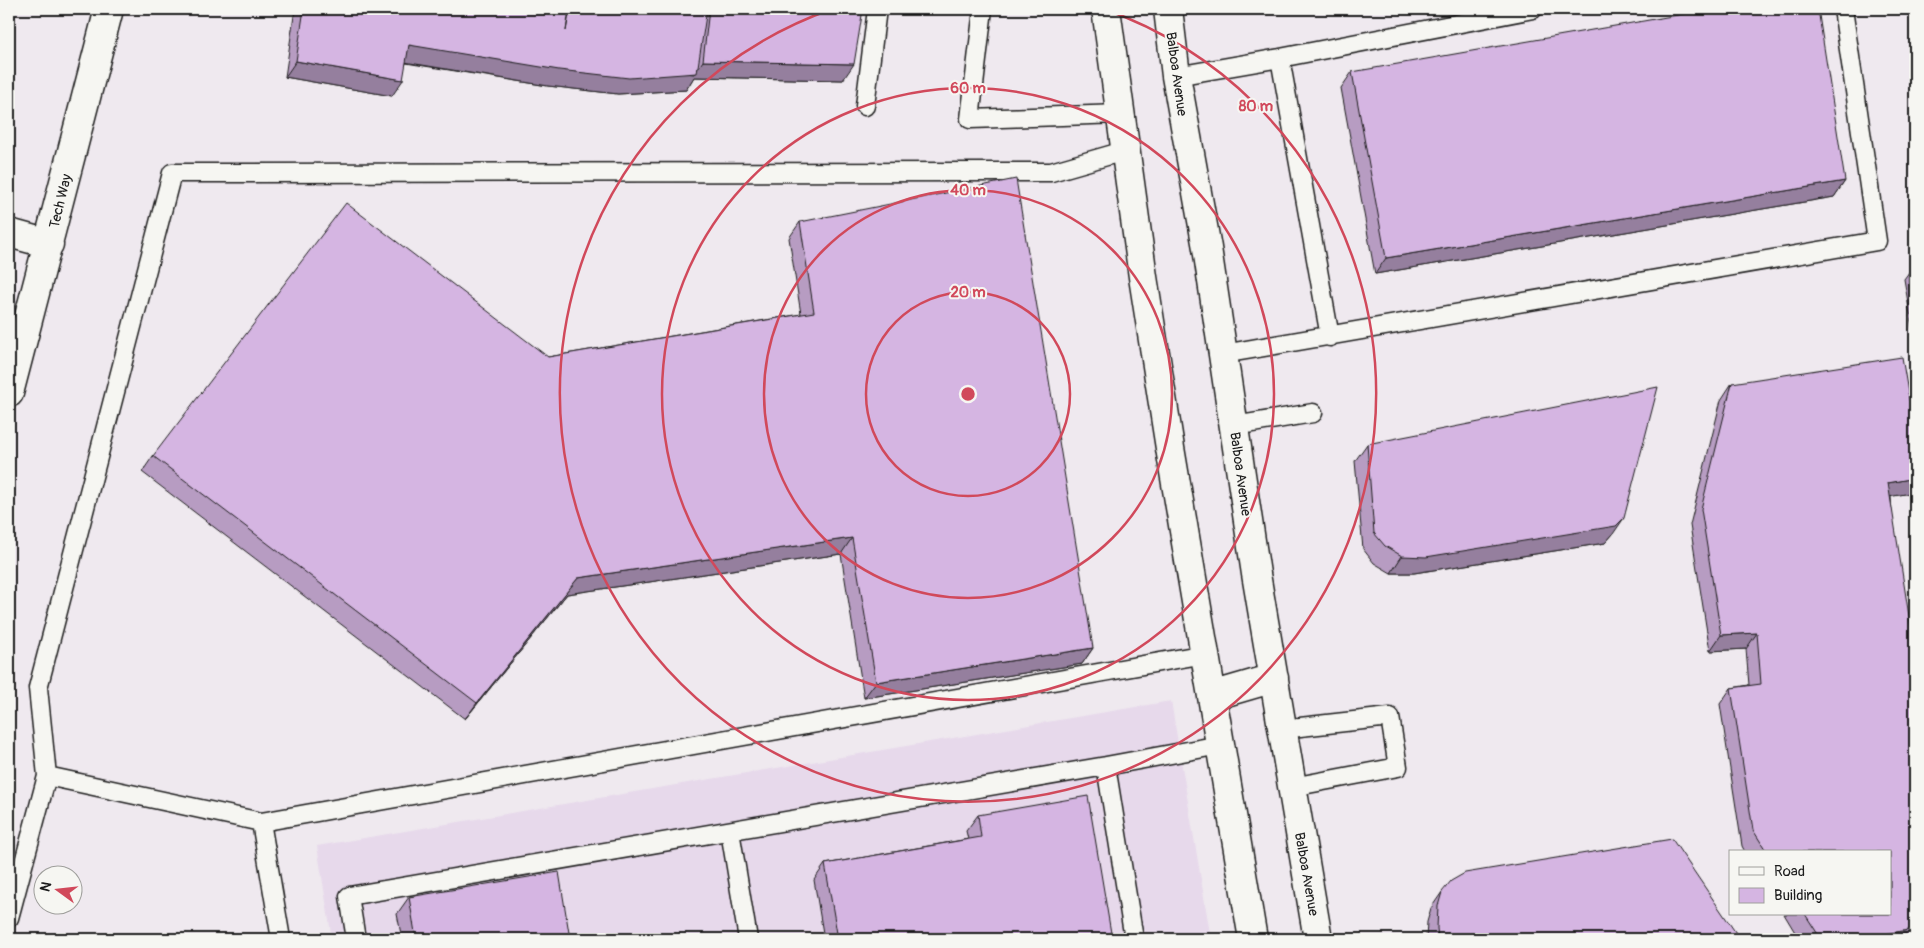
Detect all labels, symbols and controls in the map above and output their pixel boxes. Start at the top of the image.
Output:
street label: Balboa Avenue [1162,31,1191,117]
text: 60 m [950,79,986,98]
text: 80 m [1239,97,1273,116]
street label: Tech Way [46,172,75,230]
text: 40 m [950,181,986,200]
text: 20 m [950,283,986,302]
centre of rings [959,385,977,403]
street label: Balboa Avenue [1226,431,1255,517]
street label: Balboa Avenue [1291,831,1322,917]
legend [1729,850,1892,916]
text: Road [1774,862,1805,881]
north arrow [32,866,82,916]
text: N [36,880,55,894]
text: Building [1774,886,1822,905]

